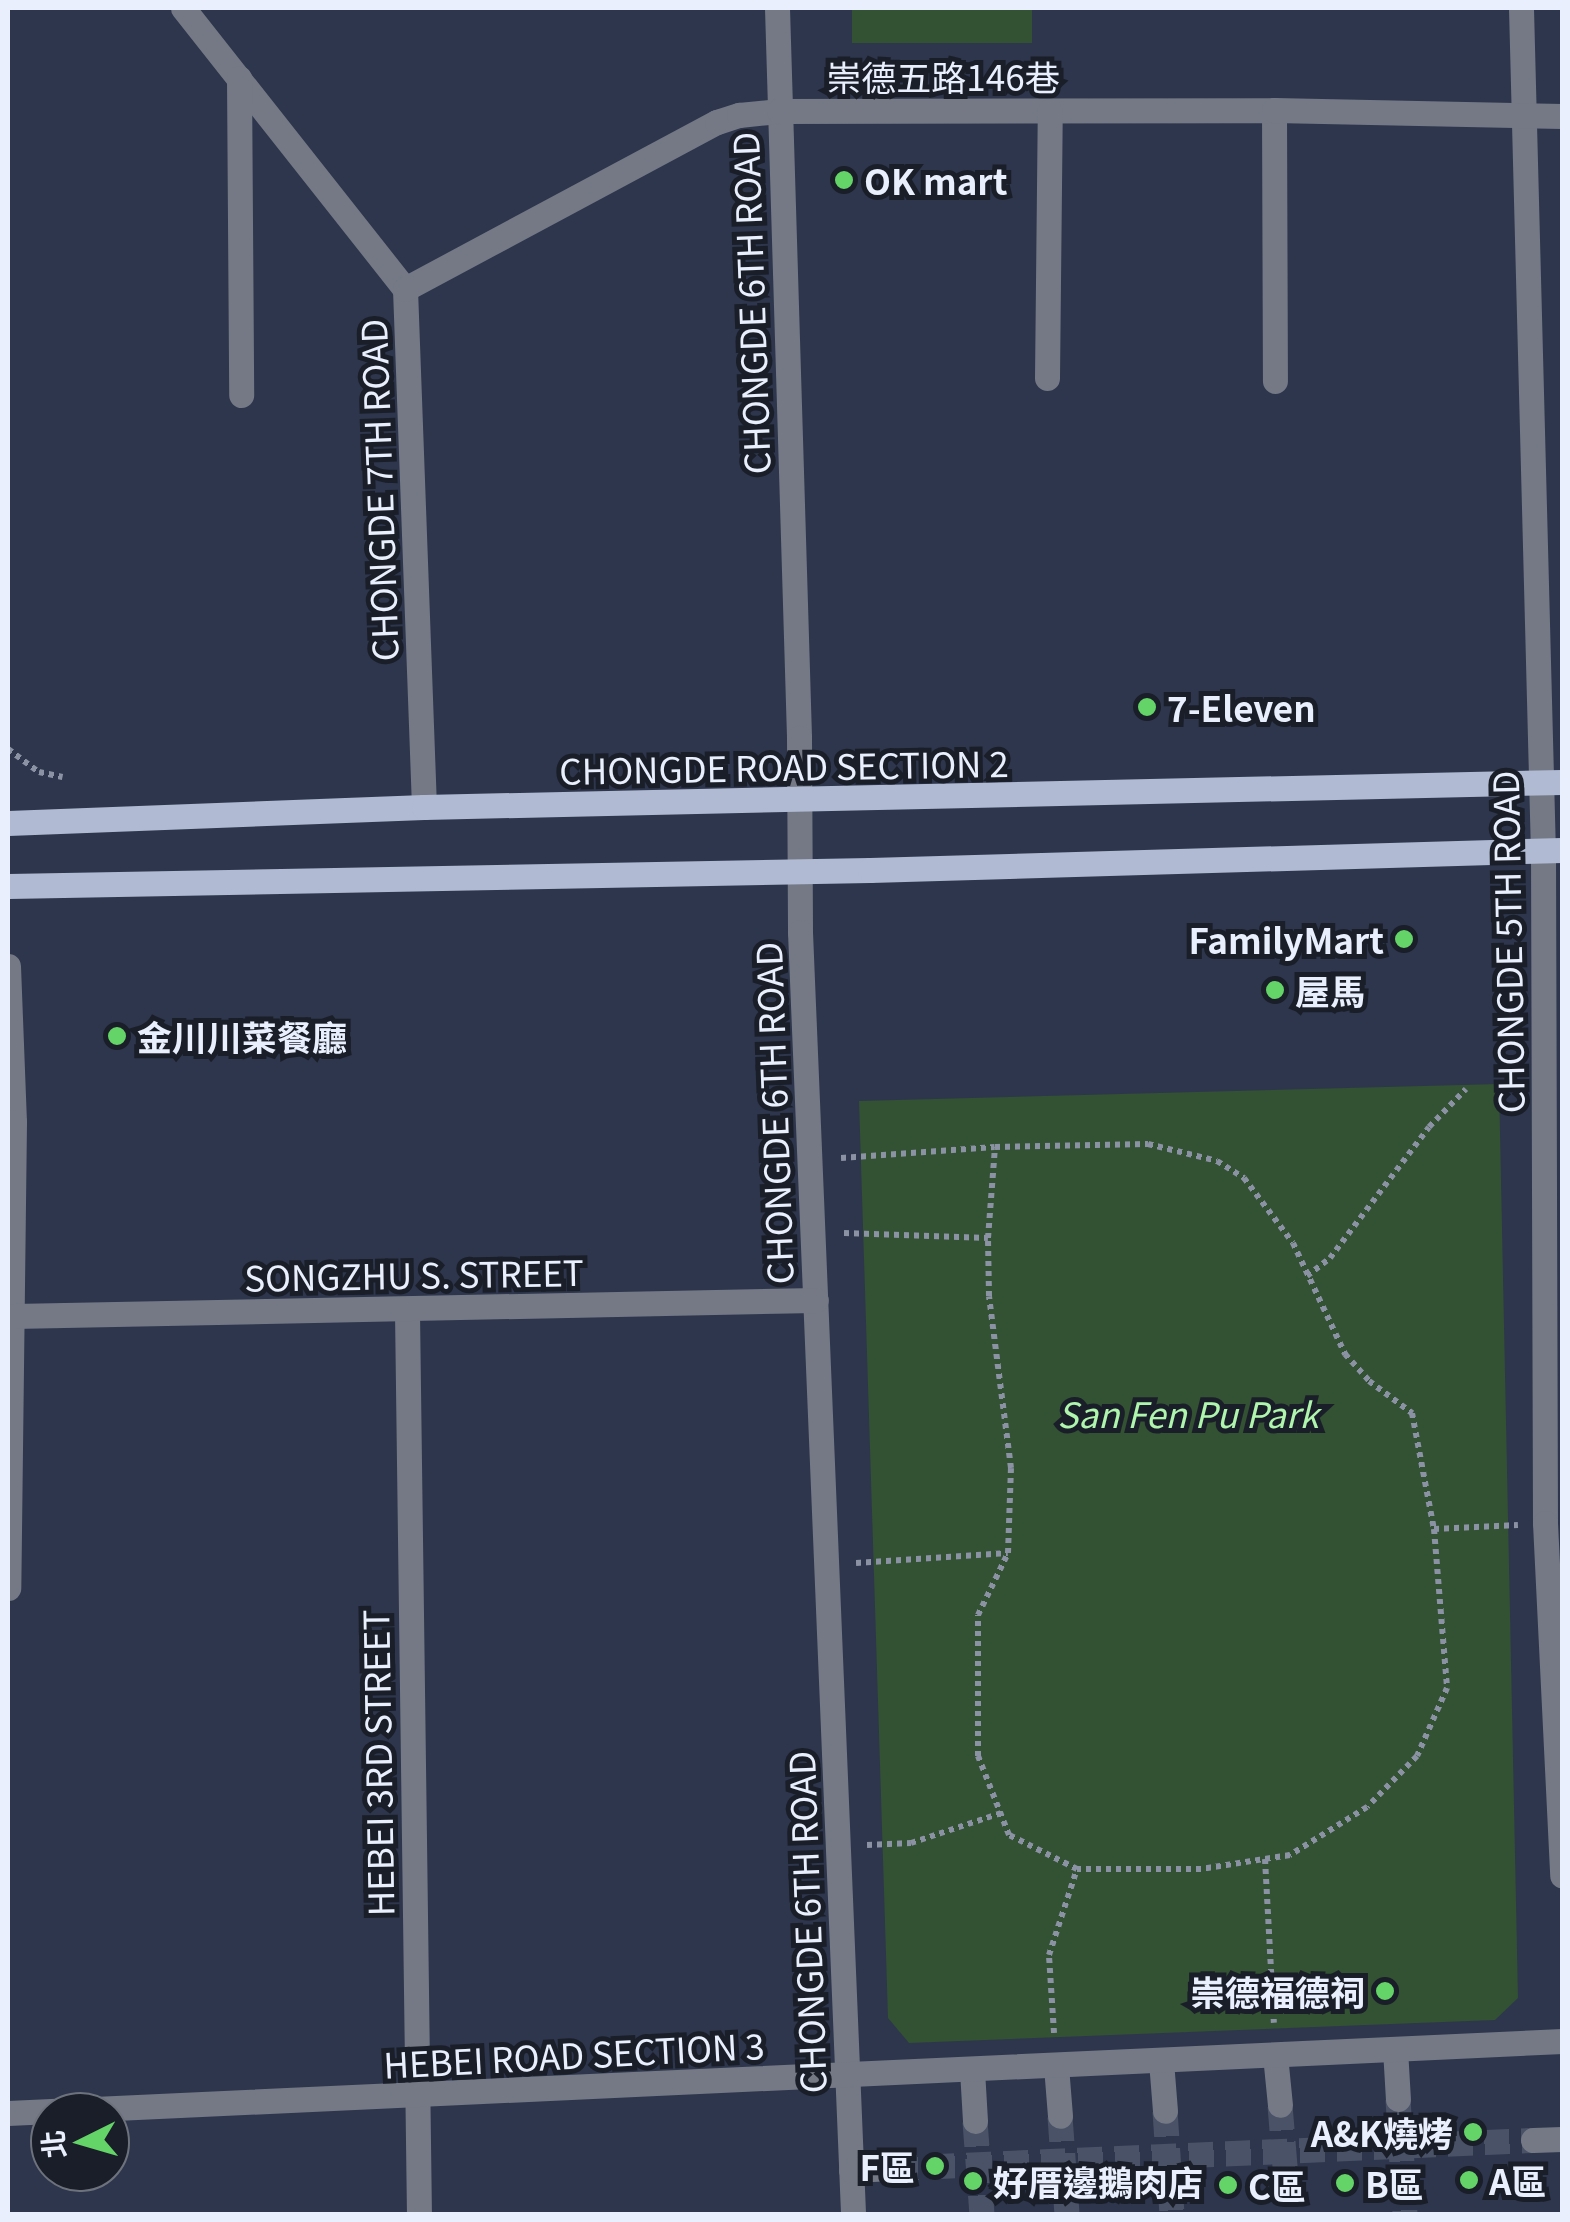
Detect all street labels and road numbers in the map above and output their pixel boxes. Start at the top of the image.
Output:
street label: 崇德五路146巷 [826,55,1060,97]
street label: CHONGDE 6TH ROAD [723,131,777,475]
street label: CHONGDE 7TH ROAD [351,318,405,662]
street label: CHONGDE ROAD SECTION 2 [559,741,1009,791]
street label: CHONGDE 5TH ROAD [1483,770,1531,1114]
street label: CHONGDE 6TH ROAD [746,941,800,1285]
street label: SONGZHU S. STREET [244,1250,584,1298]
street label: HEBEI 3RD STREET [353,1609,401,1917]
street label: CHONGDE 6TH ROAD [779,1750,833,2094]
street label: HEBEI ROAD SECTION 3 [382,2023,766,2085]

